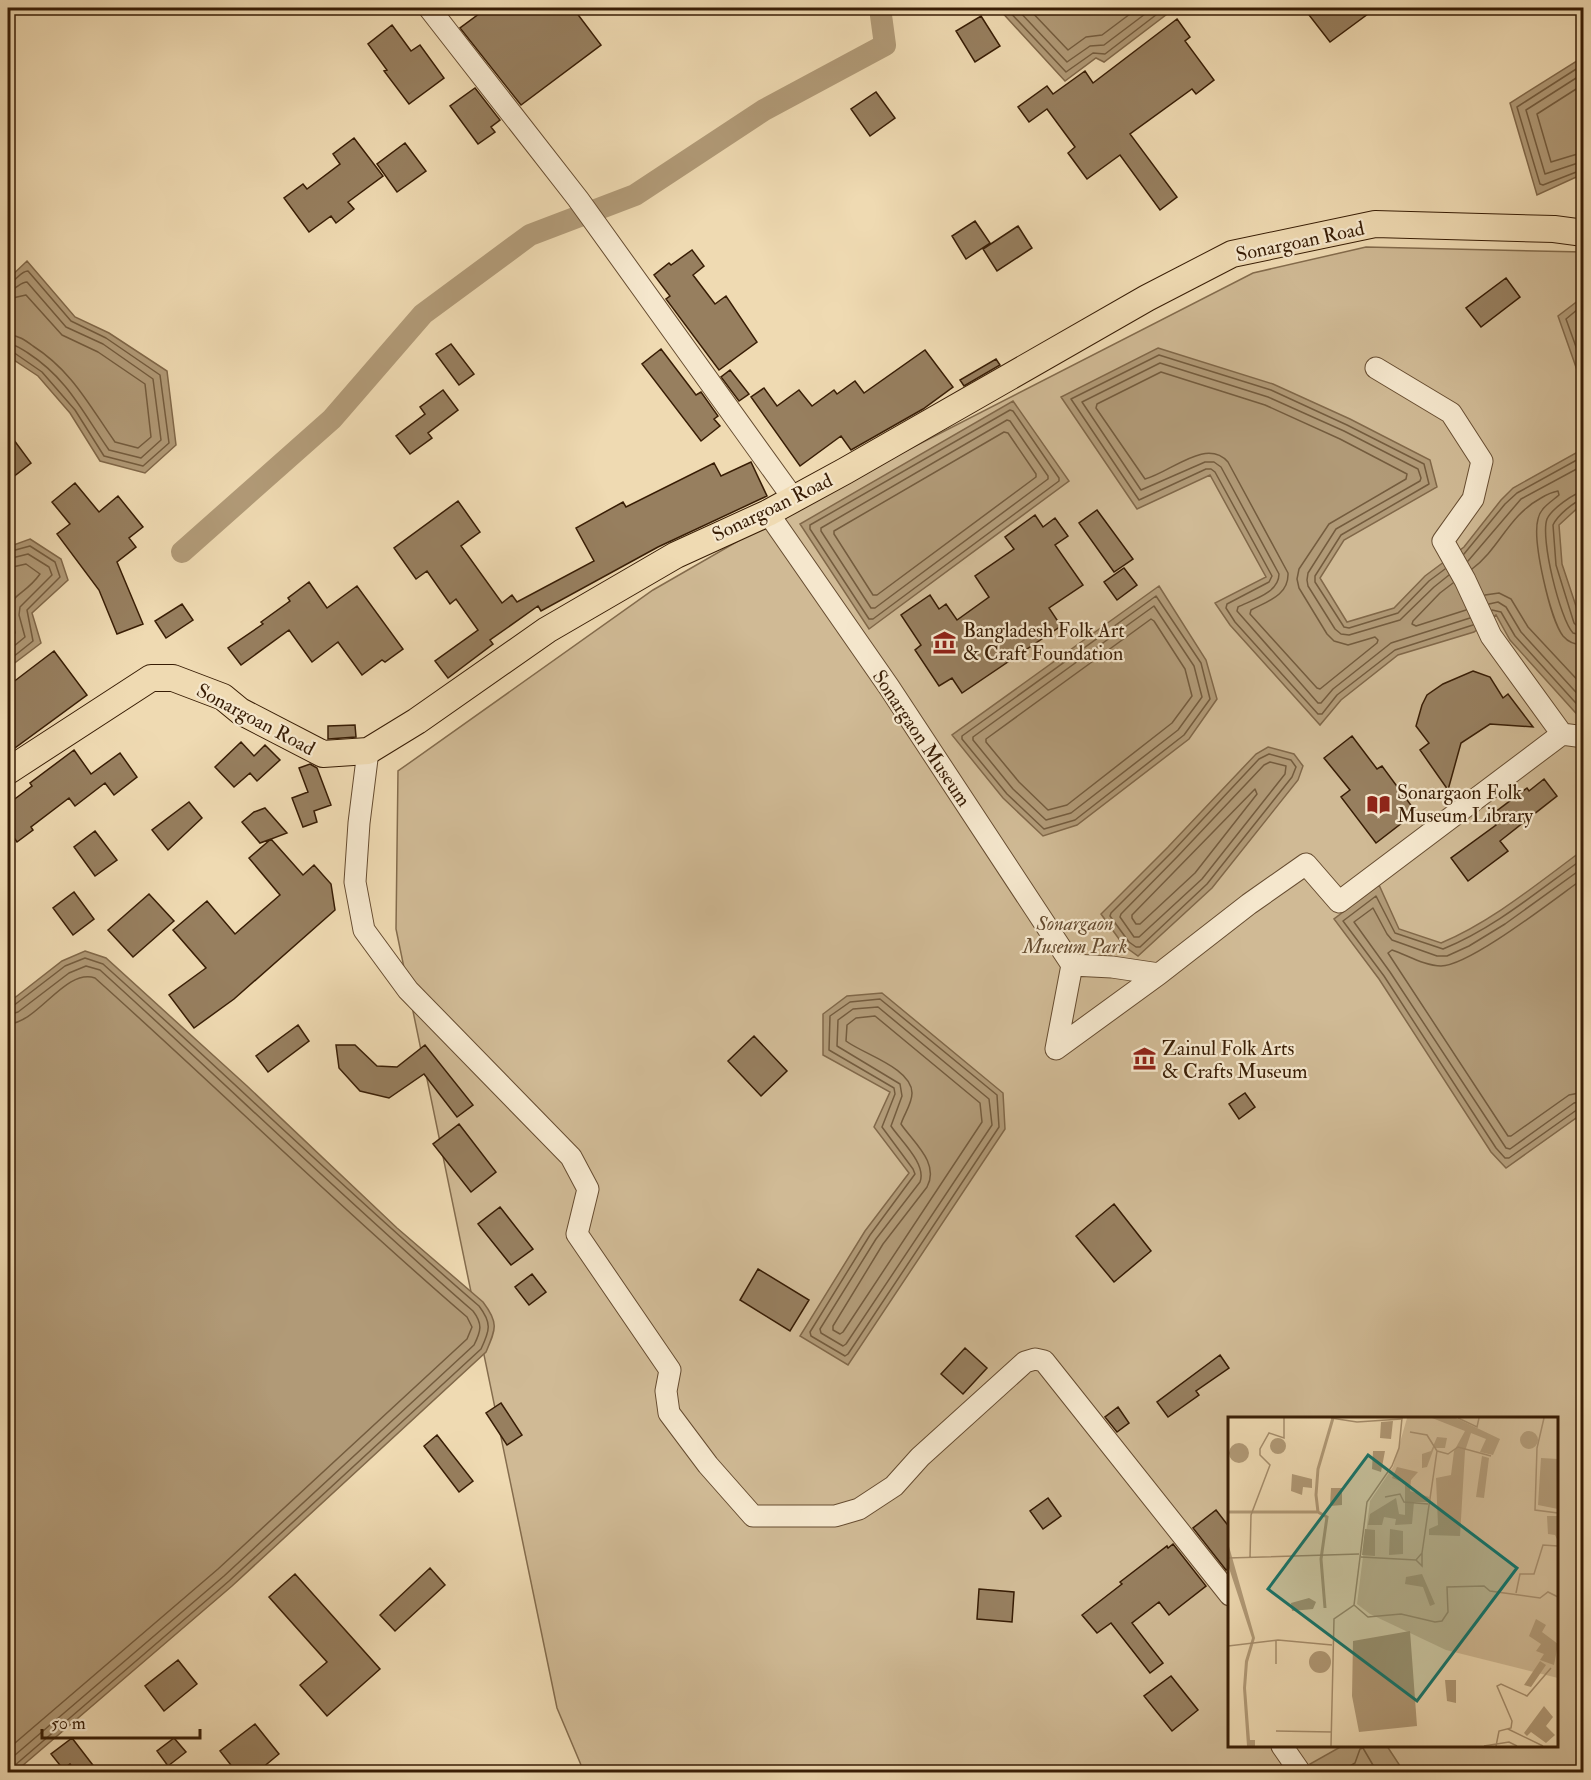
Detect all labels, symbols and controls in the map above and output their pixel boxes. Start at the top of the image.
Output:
street label: Sonargoan Road [1234,216,1367,267]
street label: Sonargoan Road [708,468,837,547]
place label: Bangladesh Folk Art & Craft Foundation [963,618,1125,666]
museum icon: Bangladesh Folk Art & Craft Foundation [932,629,958,655]
street label: Sonargaon Museum [867,665,977,812]
street label: Sonargoan Road [192,678,319,761]
place label: Sonargaon Folk Museum Library [1397,780,1534,828]
library icon: Sonargaon Folk Museum Library [1366,791,1392,817]
park label: Sonargaon Museum Park [1022,911,1127,959]
place label: Zainul Folk Arts & Crafts Museum [1162,1036,1308,1084]
museum icon: Zainul Folk Arts & Crafts Museum [1131,1046,1157,1072]
inset map [1228,1417,1558,1747]
scale bar [42,1702,200,1740]
text: 50 m [51,1712,86,1735]

